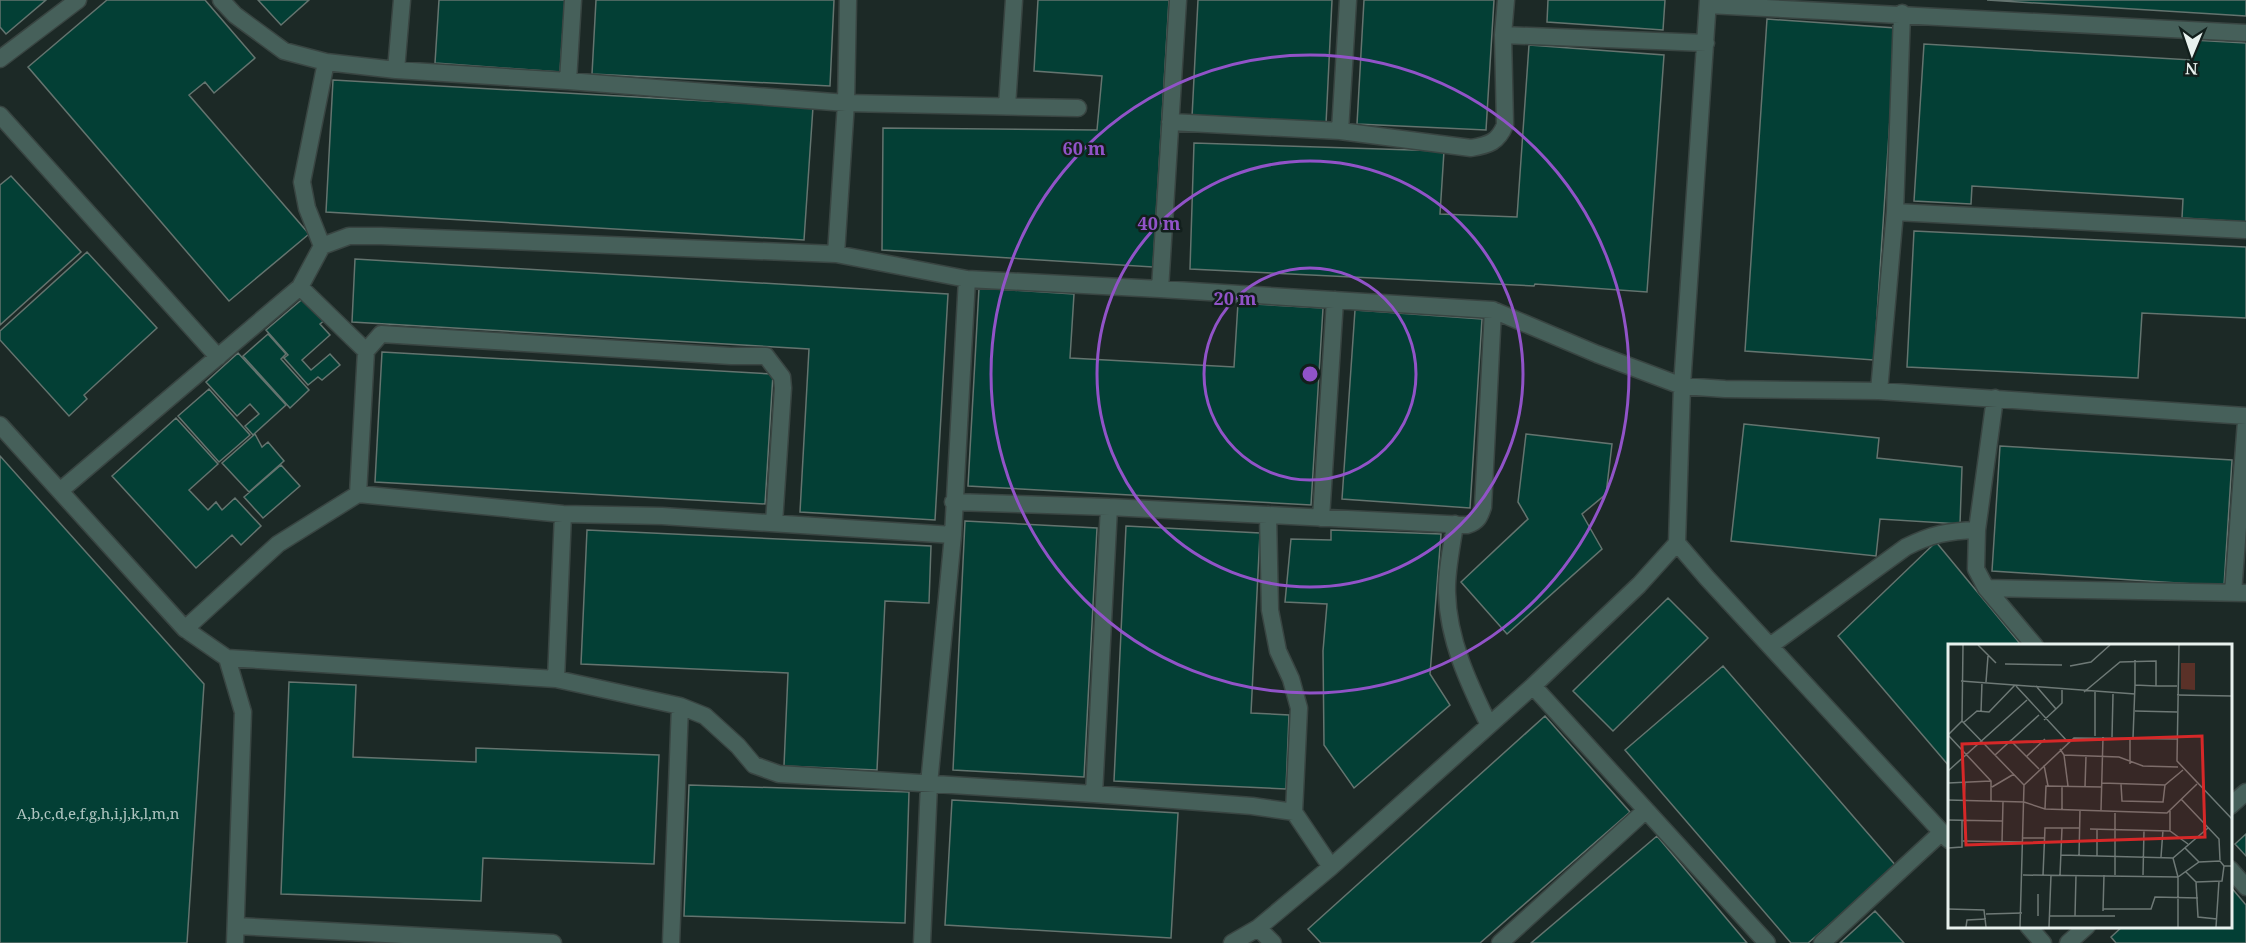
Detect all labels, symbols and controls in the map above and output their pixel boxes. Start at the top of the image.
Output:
north arrow [2162,24,2222,84]
text: N [2184,58,2198,80]
text: 60 m [1063,136,1106,160]
text: 40 m [1138,211,1181,235]
text: 20 m [1214,286,1257,310]
centre of rings [1300,364,1320,384]
inset map [1948,644,2231,928]
house number: A,b,c,d,e,f,g,h,i,j,k,l,m,n [17,803,180,823]

